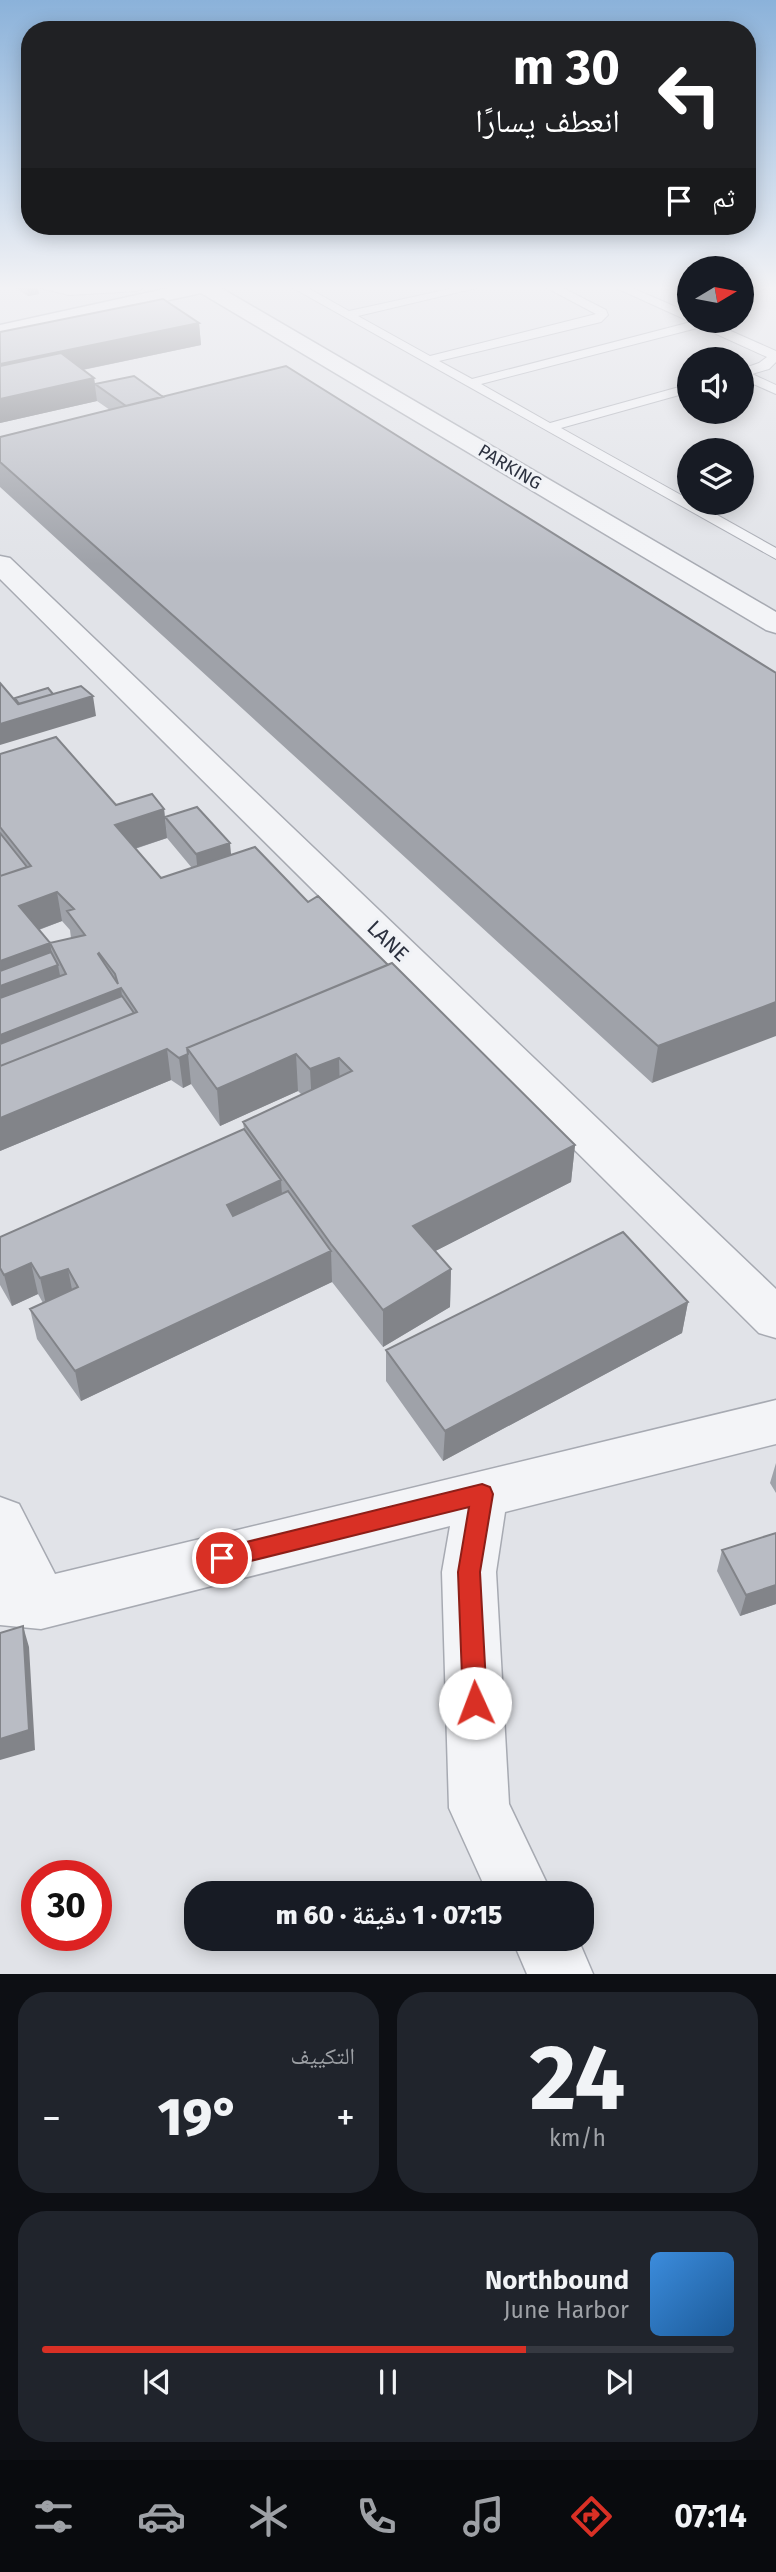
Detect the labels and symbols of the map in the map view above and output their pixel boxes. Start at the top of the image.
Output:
north arrow [677,256,754,332]
street label: PARKING [474,440,546,494]
street label: LANE [362,915,414,967]
pin [192,1528,252,1588]
position arrow [438,1666,512,1740]
speed limit sign: 30 [21,1860,112,1951]

